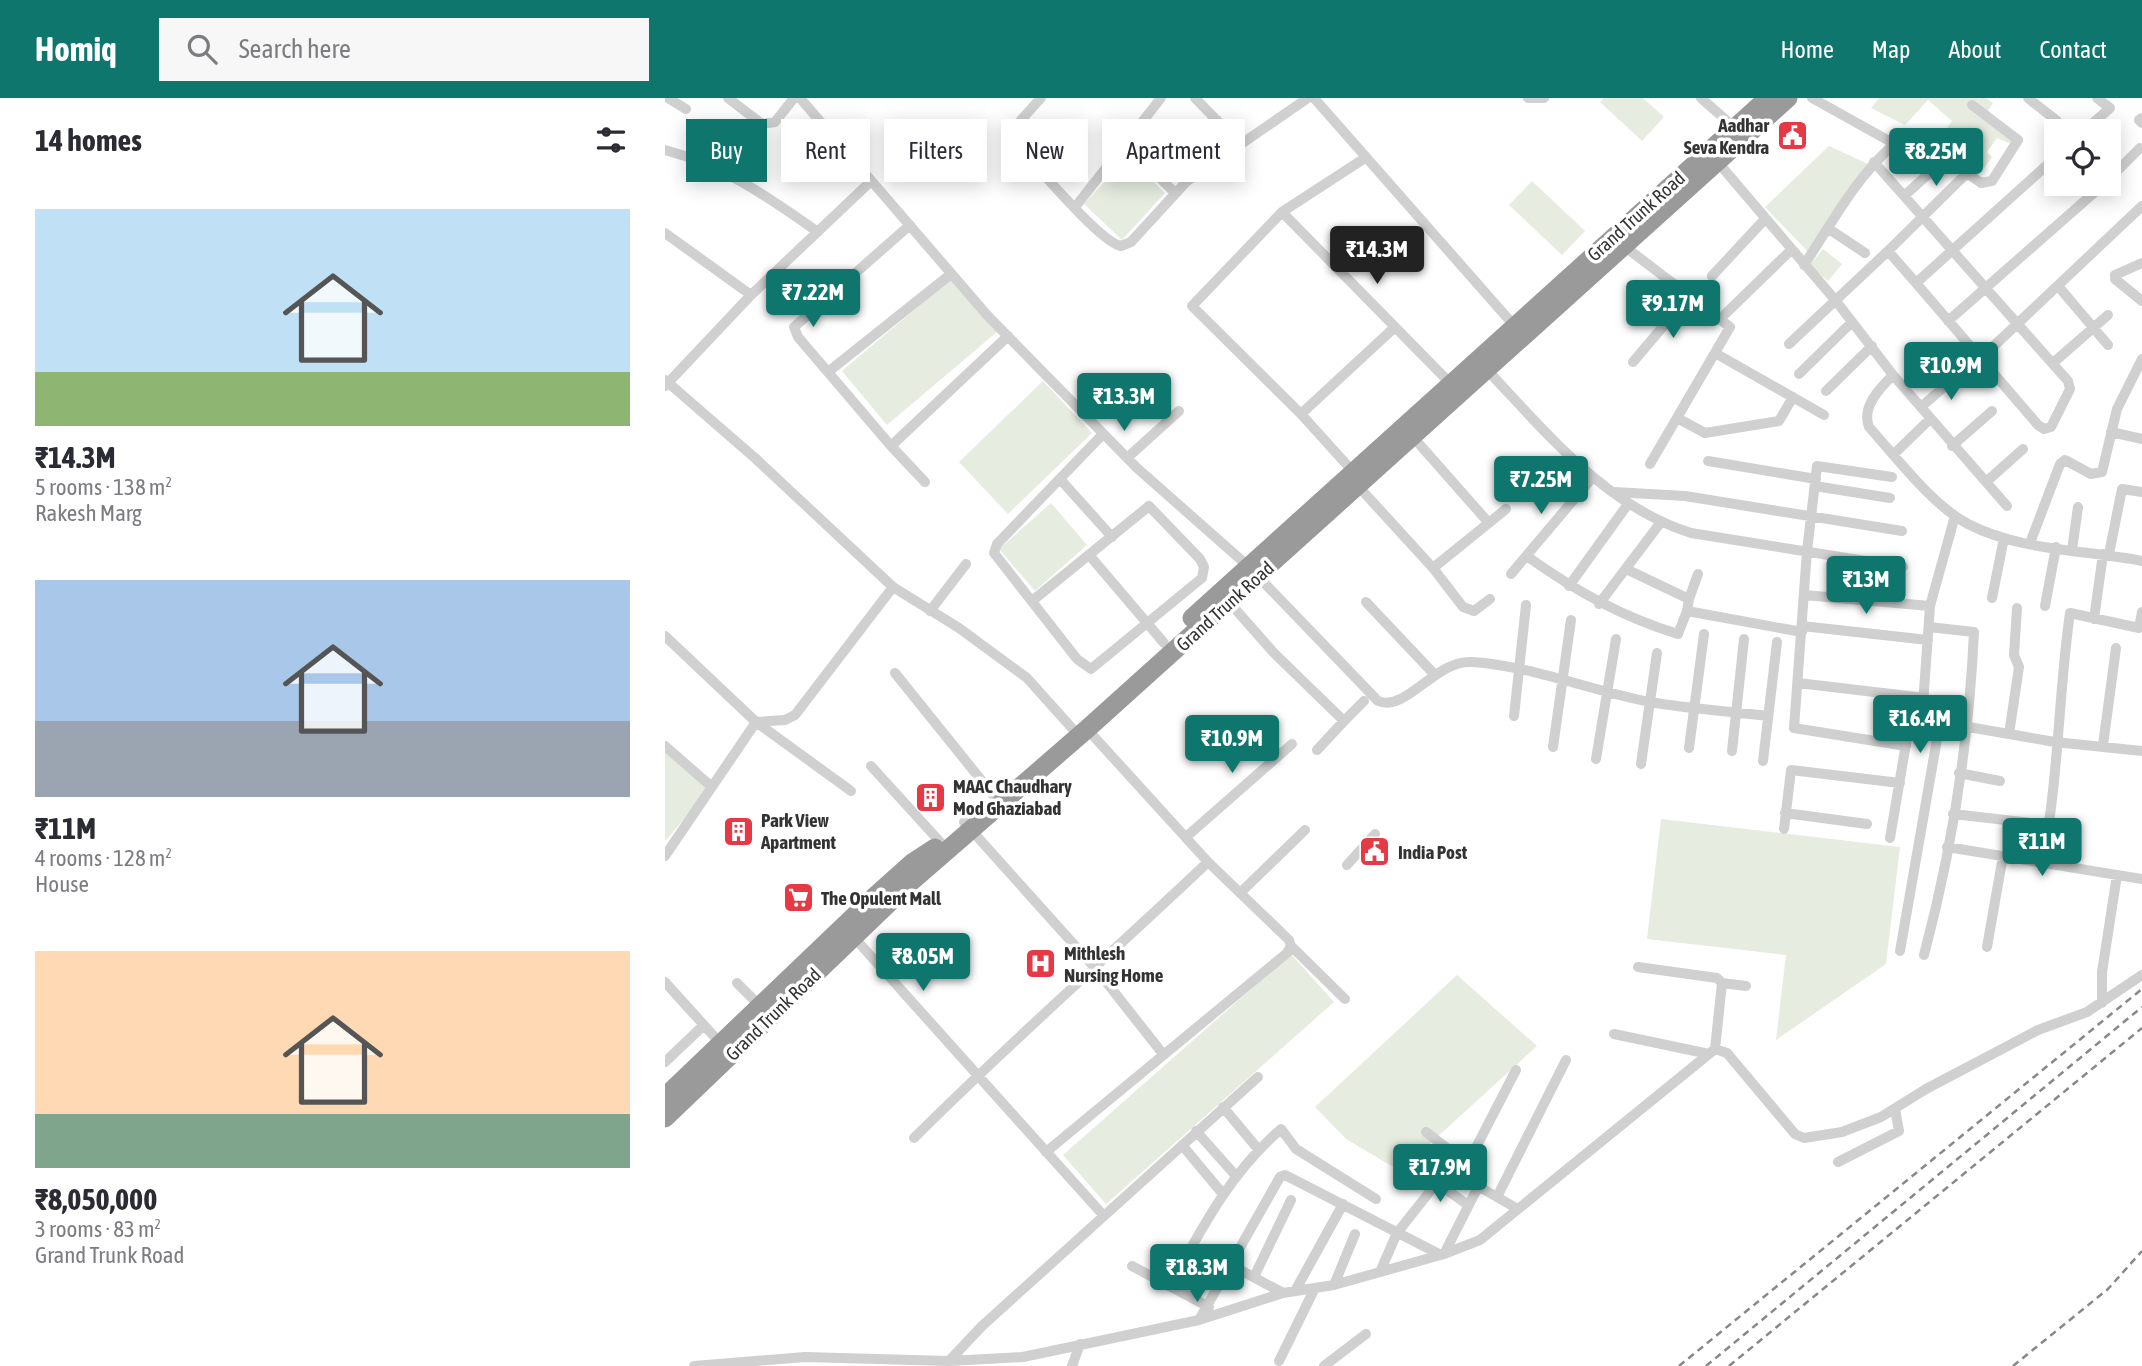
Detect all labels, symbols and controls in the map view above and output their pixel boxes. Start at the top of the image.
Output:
search box [159,18,649,81]
text: Homiq [35,30,117,68]
icon: search [183,30,221,68]
text: Search here [239,34,351,64]
text: Home [1780,36,1834,63]
text: Map [1872,36,1910,63]
text: About [1948,36,2001,63]
text: Contact [2039,36,2107,63]
place label: Aadhar Seva Kendra [1684,114,1769,158]
chip: Buy [686,119,767,182]
chip: Rent [781,119,870,182]
chip: Filters [884,119,987,182]
chip: New [1001,119,1088,182]
chip: Apartment [1102,119,1245,182]
public building icon: Aadhar Seva Kendra [1775,119,1809,153]
map controls [2044,119,2121,196]
button: locate [2044,119,2121,196]
icon: filters [592,121,630,159]
text: 14 homes [35,123,142,157]
pin: ₹8.25M [1879,129,1993,188]
text: ₹8.25M [1905,138,1967,164]
street label: Grand Trunk Road [1583,167,1689,265]
pin: ₹14.3M [1320,226,1434,286]
text: ₹14.3M [1346,236,1408,262]
icon: home [270,255,396,381]
pin: ₹7.22M [756,270,870,329]
text: ₹7.22M [782,279,844,305]
pin: ₹9.17M [1616,280,1730,340]
text: ₹9.17M [1642,290,1704,316]
pin: ₹10.9M [1894,342,2008,402]
text: ₹10.9M [1920,352,1982,378]
pin: ₹13.3M [1067,374,1181,433]
text: ₹13.3M [1093,383,1155,409]
text: ₹14.3M [35,440,116,474]
pin: ₹7.25M [1484,456,1598,516]
text: ₹7.25M [1510,466,1572,492]
text: 5 rooms · 138 m² [35,474,172,500]
text: Rakesh Marg [35,500,142,526]
pin: ₹13M [1825,556,1907,616]
street label: Grand Trunk Road [1172,557,1278,655]
text: ₹13M [1843,566,1889,592]
icon: home [270,626,396,752]
pin: ₹16.4M [1863,696,1977,755]
text: ₹16.4M [1889,705,1951,731]
pin: ₹10.9M [1175,716,1289,775]
text: ₹10.9M [1201,725,1263,751]
place label: MAAC Chaudhary Mod Ghaziabad [953,775,1072,819]
building icon: MAAC Chaudhary Mod Ghaziabad [913,780,947,814]
place label: Park View Apartment [760,809,837,853]
text: ₹11M [35,811,96,845]
building icon: Park View Apartment [721,814,755,848]
pin: ₹11M [2001,818,2083,878]
text: ₹11M [2019,828,2065,854]
public building icon: India Post [1358,835,1392,869]
place label: India Post [1398,841,1468,863]
text: 4 rooms · 128 m² [35,845,172,871]
text: House [35,871,89,897]
supermarket icon: The Opulent Mall [781,881,815,915]
place label: The Opulent Mall [821,887,942,909]
pin: ₹8.05M [866,934,980,993]
place label: Mithlesh Nursing Home [1064,942,1164,986]
text: ₹8.05M [892,943,954,969]
hospital icon: Mithlesh Nursing Home [1024,947,1058,981]
street label: Grand Trunk Road [721,963,825,1065]
icon: home [270,997,396,1123]
pin: ₹17.9M [1383,1144,1497,1204]
text: ₹17.9M [1409,1154,1471,1180]
text: ₹8,050,000 [35,1182,157,1216]
text: 3 rooms · 83 m² [35,1216,161,1242]
text: Grand Trunk Road [35,1242,184,1268]
pin: ₹18.3M [1140,1244,1254,1304]
text: ₹18.3M [1166,1254,1228,1280]

